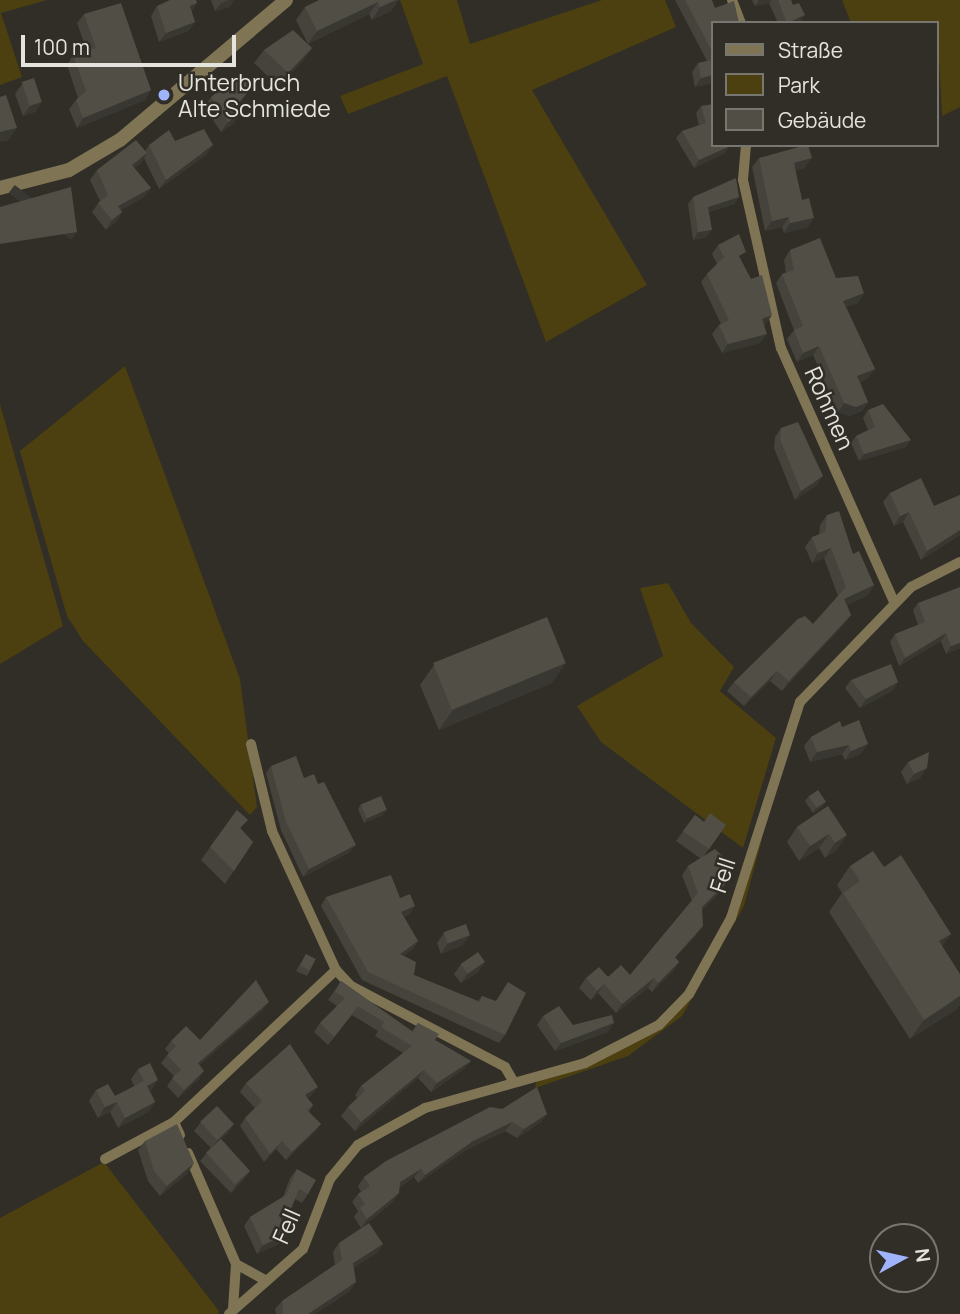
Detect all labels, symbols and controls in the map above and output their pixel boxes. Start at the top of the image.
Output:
scale bar [24,21,240,65]
legend [712,21,939,147]
text: 100 m [34,33,90,61]
text: Straße [778,36,843,64]
place label: Unterbruch Alte Schmiede [178,68,331,122]
text: Park [778,71,820,99]
marker: Unterbruch Alte Schmiede [156,87,172,103]
text: Gebäude [778,106,866,134]
street label: Rohmen [800,362,860,454]
street label: Fell [703,854,741,896]
street label: Fell [266,1204,306,1248]
north arrow [869,1223,939,1293]
text: N [909,1247,937,1264]

